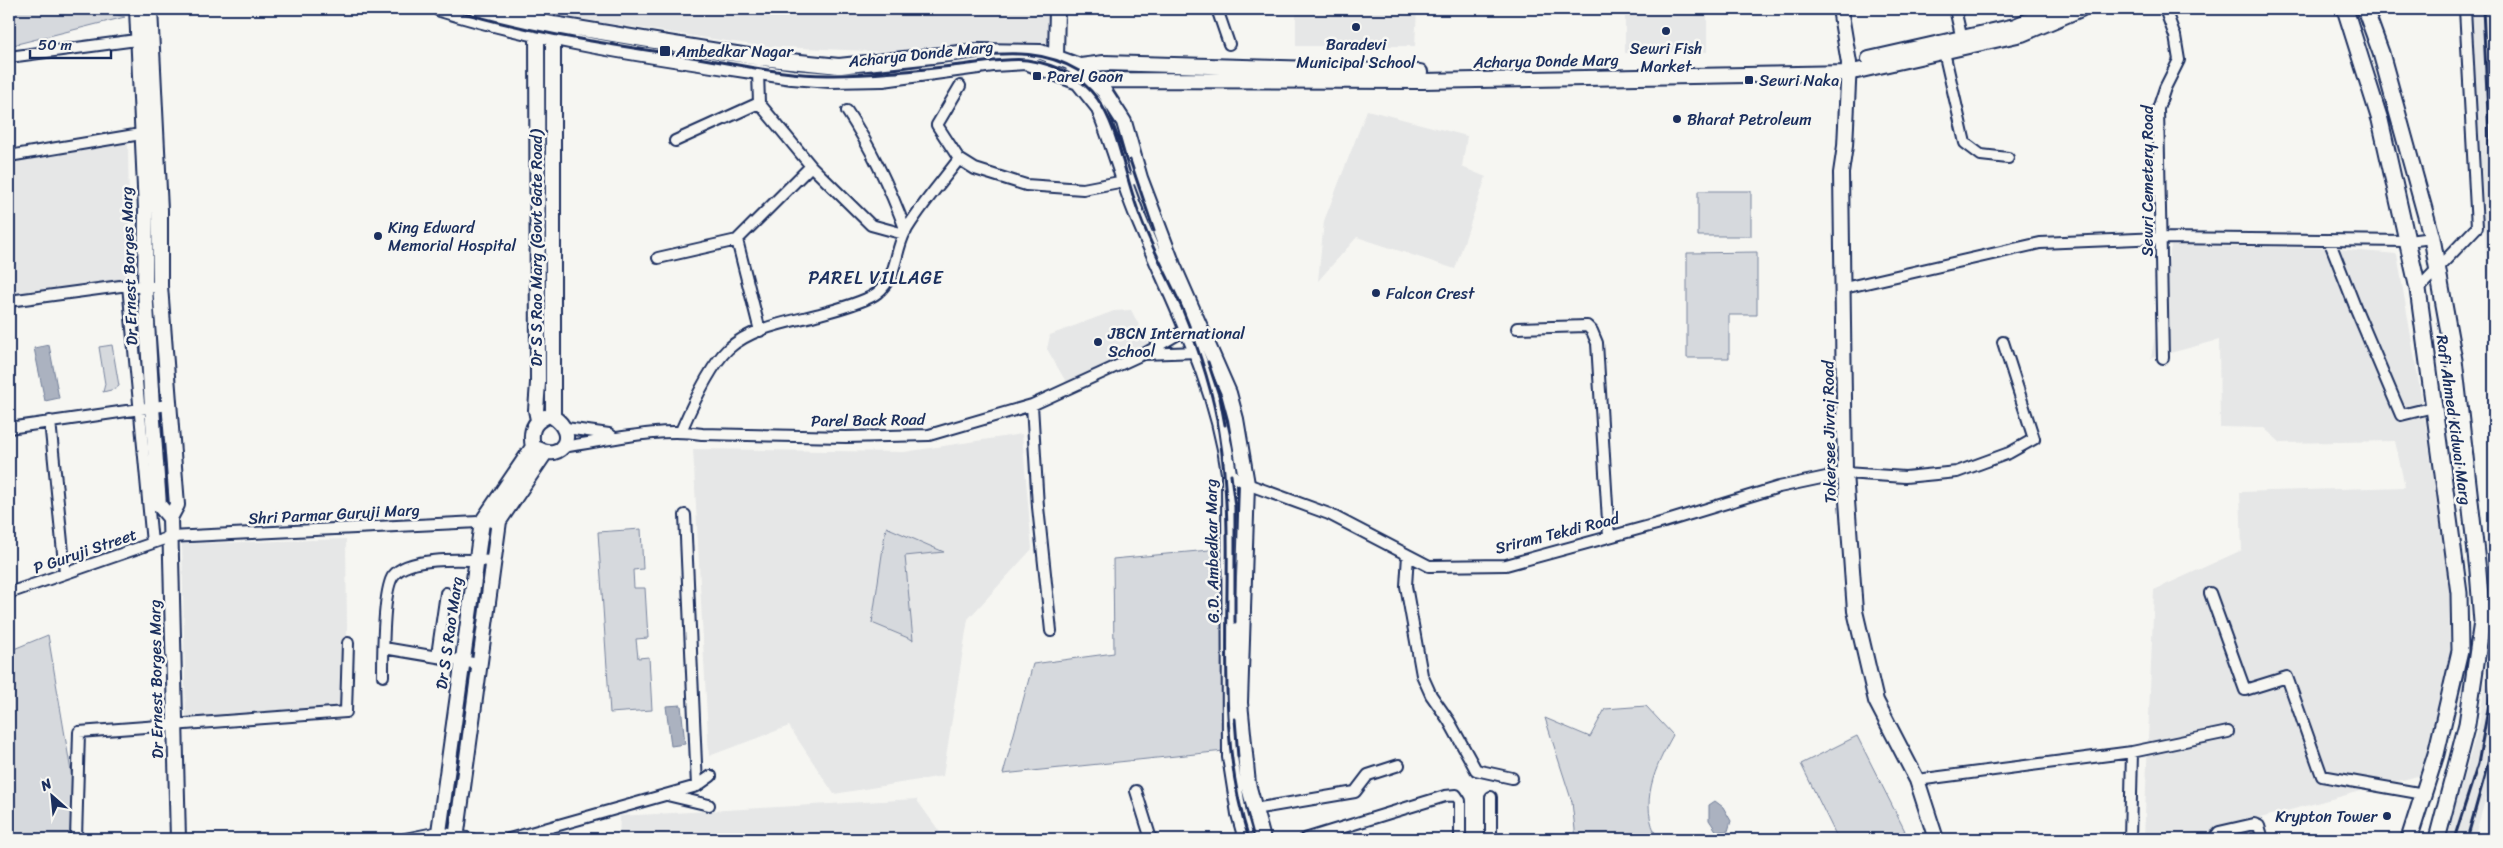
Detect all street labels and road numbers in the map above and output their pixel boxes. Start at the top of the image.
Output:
street label: Acharya Donde Marg [846,32,995,76]
street label: Acharya Donde Marg [1472,45,1619,77]
street label: Sewri Cemetery Road [2133,104,2162,256]
street label: Dr S S Rao Marg (Govt Gate Road) [522,128,551,366]
street label: Dr Ernest Borges Marg [112,186,146,346]
street label: Rafi Ahmed Kidwai Marg [2428,333,2480,507]
street label: Tokersee Jivraj Road [1813,359,1845,504]
street label: Parel Back Road [811,404,927,435]
street label: G.D. Ambedkar Marg [1196,479,1228,623]
street label: Shri Parmar Guruji Marg [247,495,421,533]
street label: Sriram Tekdi Road [1492,503,1624,562]
street label: P Guruji Street [29,520,141,582]
street label: Dr S S Rao Marg [427,575,471,691]
street label: Dr Ernest Borges Marg [140,599,172,759]

